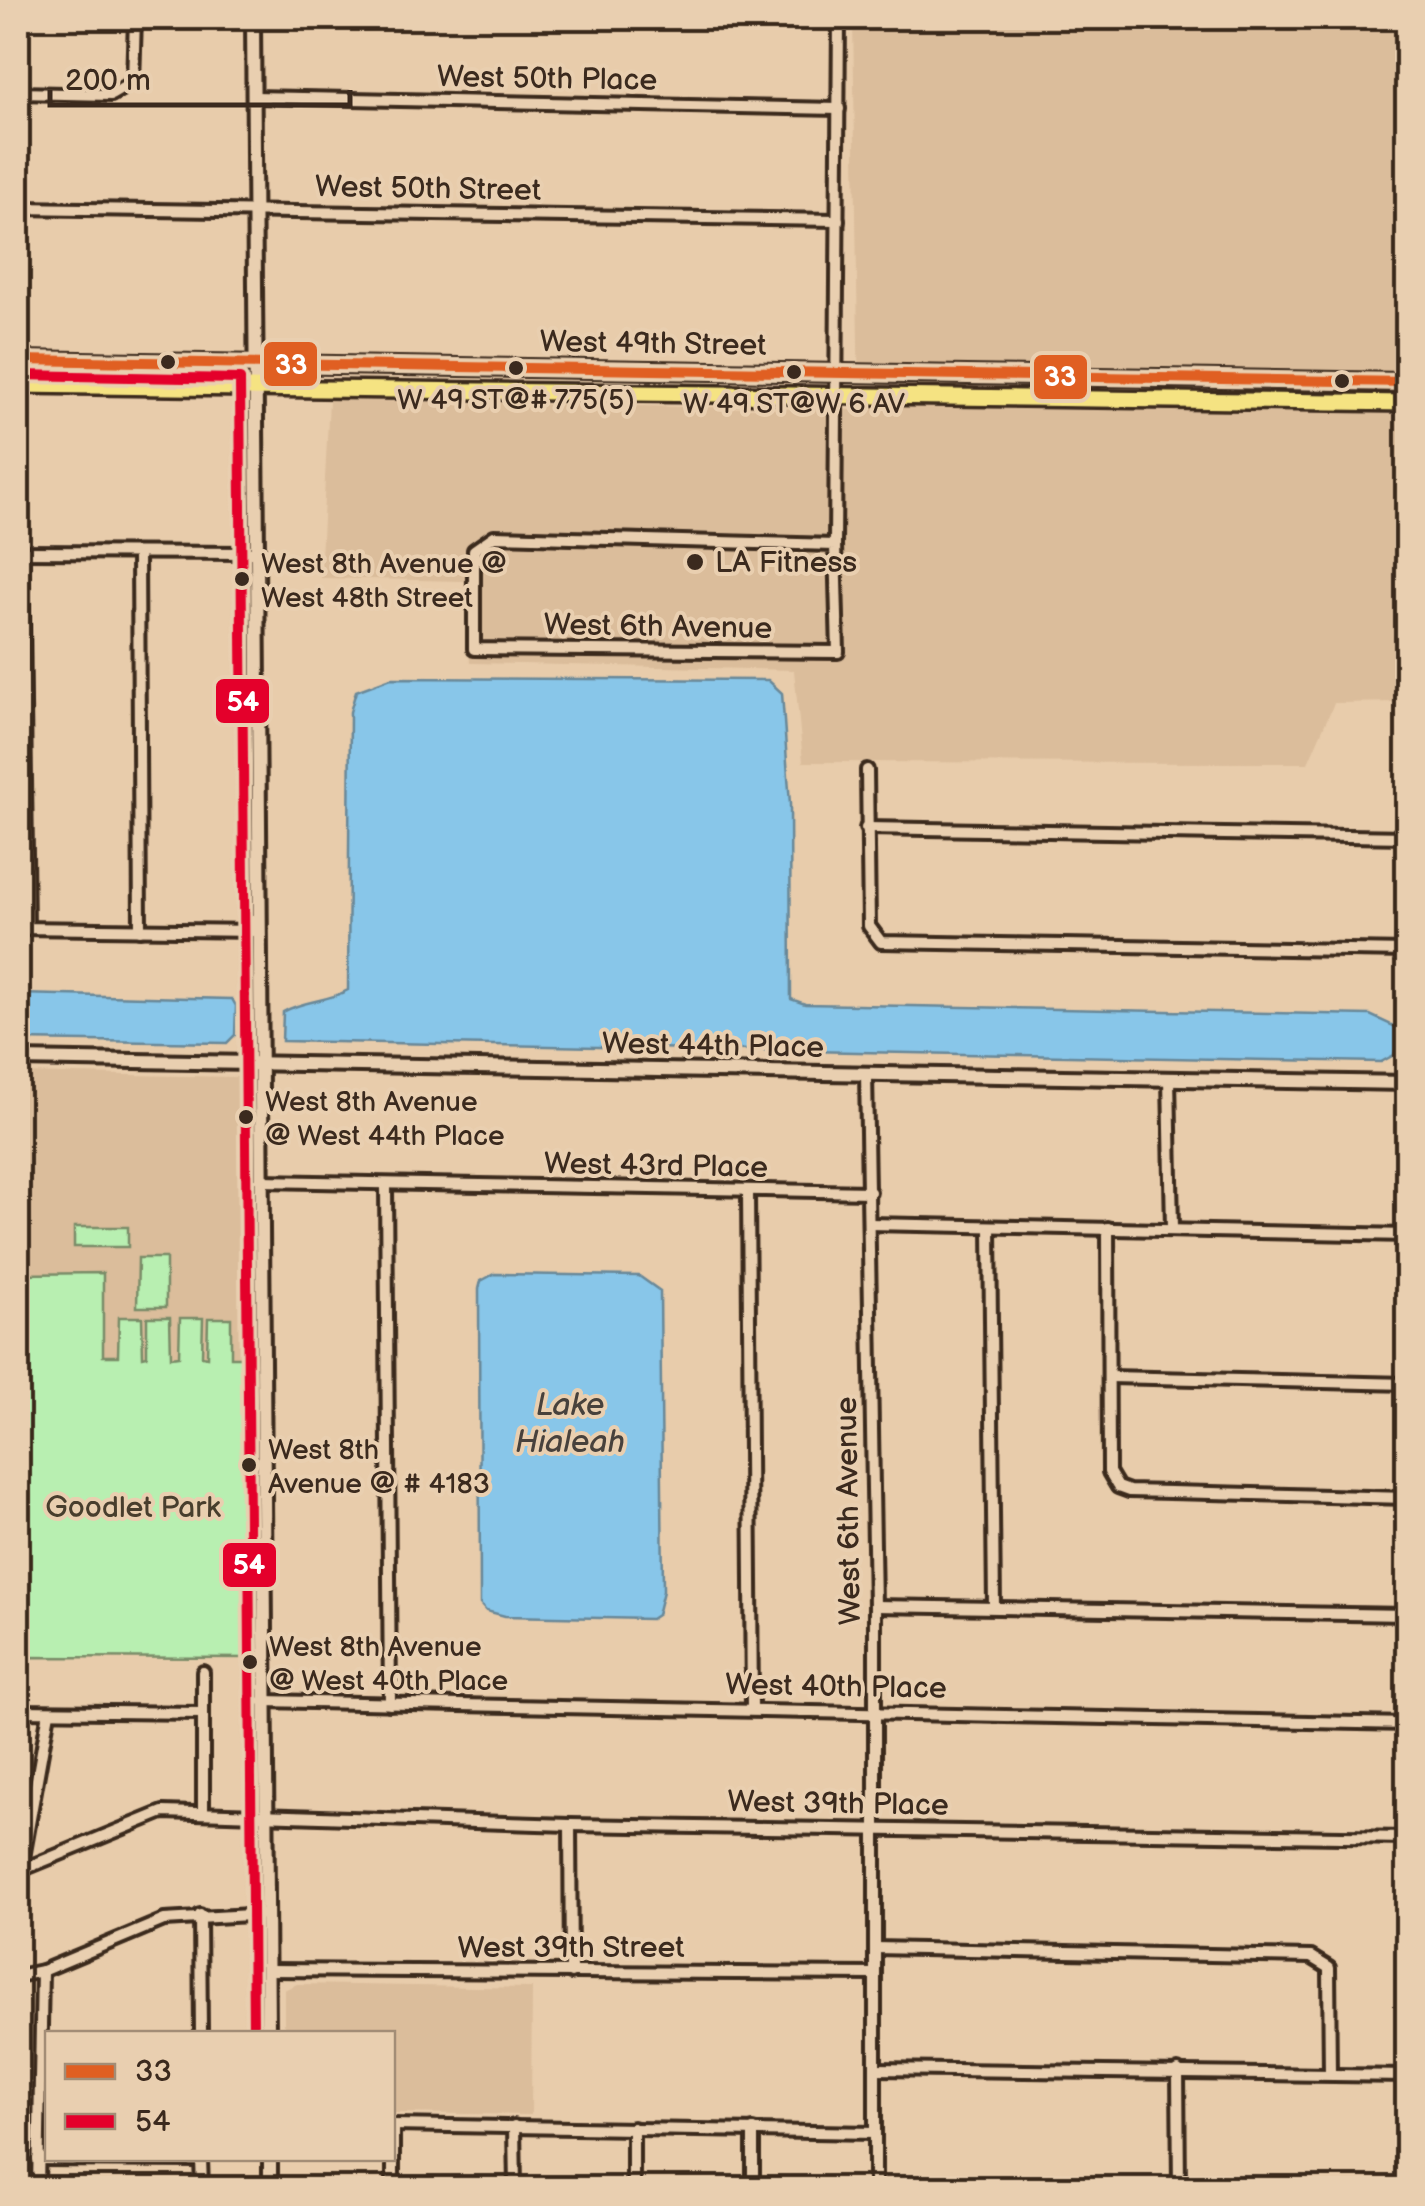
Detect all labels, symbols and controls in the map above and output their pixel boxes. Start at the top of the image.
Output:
scale bar [50,45,350,107]
street label: West 50th Place [436,59,657,99]
text: 200 m [65,63,151,99]
street label: West 50th Street [315,169,541,209]
street label: West 49th Street [539,324,767,364]
line badge: 33 [262,340,319,388]
text: 33 [275,349,307,382]
unlabelled marker [158,352,178,372]
line badge: 33 [1032,353,1089,401]
marker: W 49 ST@# 775(5) [506,358,526,378]
text: 33 [1044,361,1076,394]
marker: W 49 ST@W 6 AV [784,362,804,382]
unlabelled marker [1332,371,1352,391]
place label: W 49 ST@# 775(5) [397,384,635,417]
place label: W 49 ST@W 6 AV [683,388,905,421]
place label: LA Fitness [715,545,857,581]
place label: West 8th Avenue @ West 48th Street [261,548,507,615]
marker: LA Fitness [684,551,706,573]
marker: West 8th Avenue @ West 48th Street [232,569,252,589]
street label: West 6th Avenue [543,607,773,647]
line badge: 54 [214,677,271,725]
text: 54 [227,686,260,719]
street label: West 44th Place [602,1026,824,1066]
place label: West 8th Avenue @ West 44th Place [265,1086,505,1153]
marker: West 8th Avenue @ West 44th Place [236,1107,256,1127]
street label: West 43rd Place [544,1146,768,1186]
water label: Lake Hialeah [515,1386,625,1462]
street label: West 6th Avenue [829,1396,869,1626]
place label: West 8th Avenue @ # 4183 [268,1434,490,1501]
marker: West 8th Avenue @ # 4183 [239,1455,259,1475]
park label: Goodlet Park [45,1490,221,1526]
line badge: 54 [221,1541,278,1589]
text: 54 [233,1549,266,1582]
place label: West 8th Avenue @ West 40th Place [269,1631,508,1698]
marker: West 8th Avenue @ West 40th Place [240,1652,260,1672]
street label: West 40th Place [725,1667,947,1707]
street label: West 39th Place [727,1784,949,1824]
street label: West 39th Street [457,1930,685,1966]
legend [45,2031,395,2161]
text: 33 [135,2054,172,2090]
text: 54 [135,2104,171,2140]

